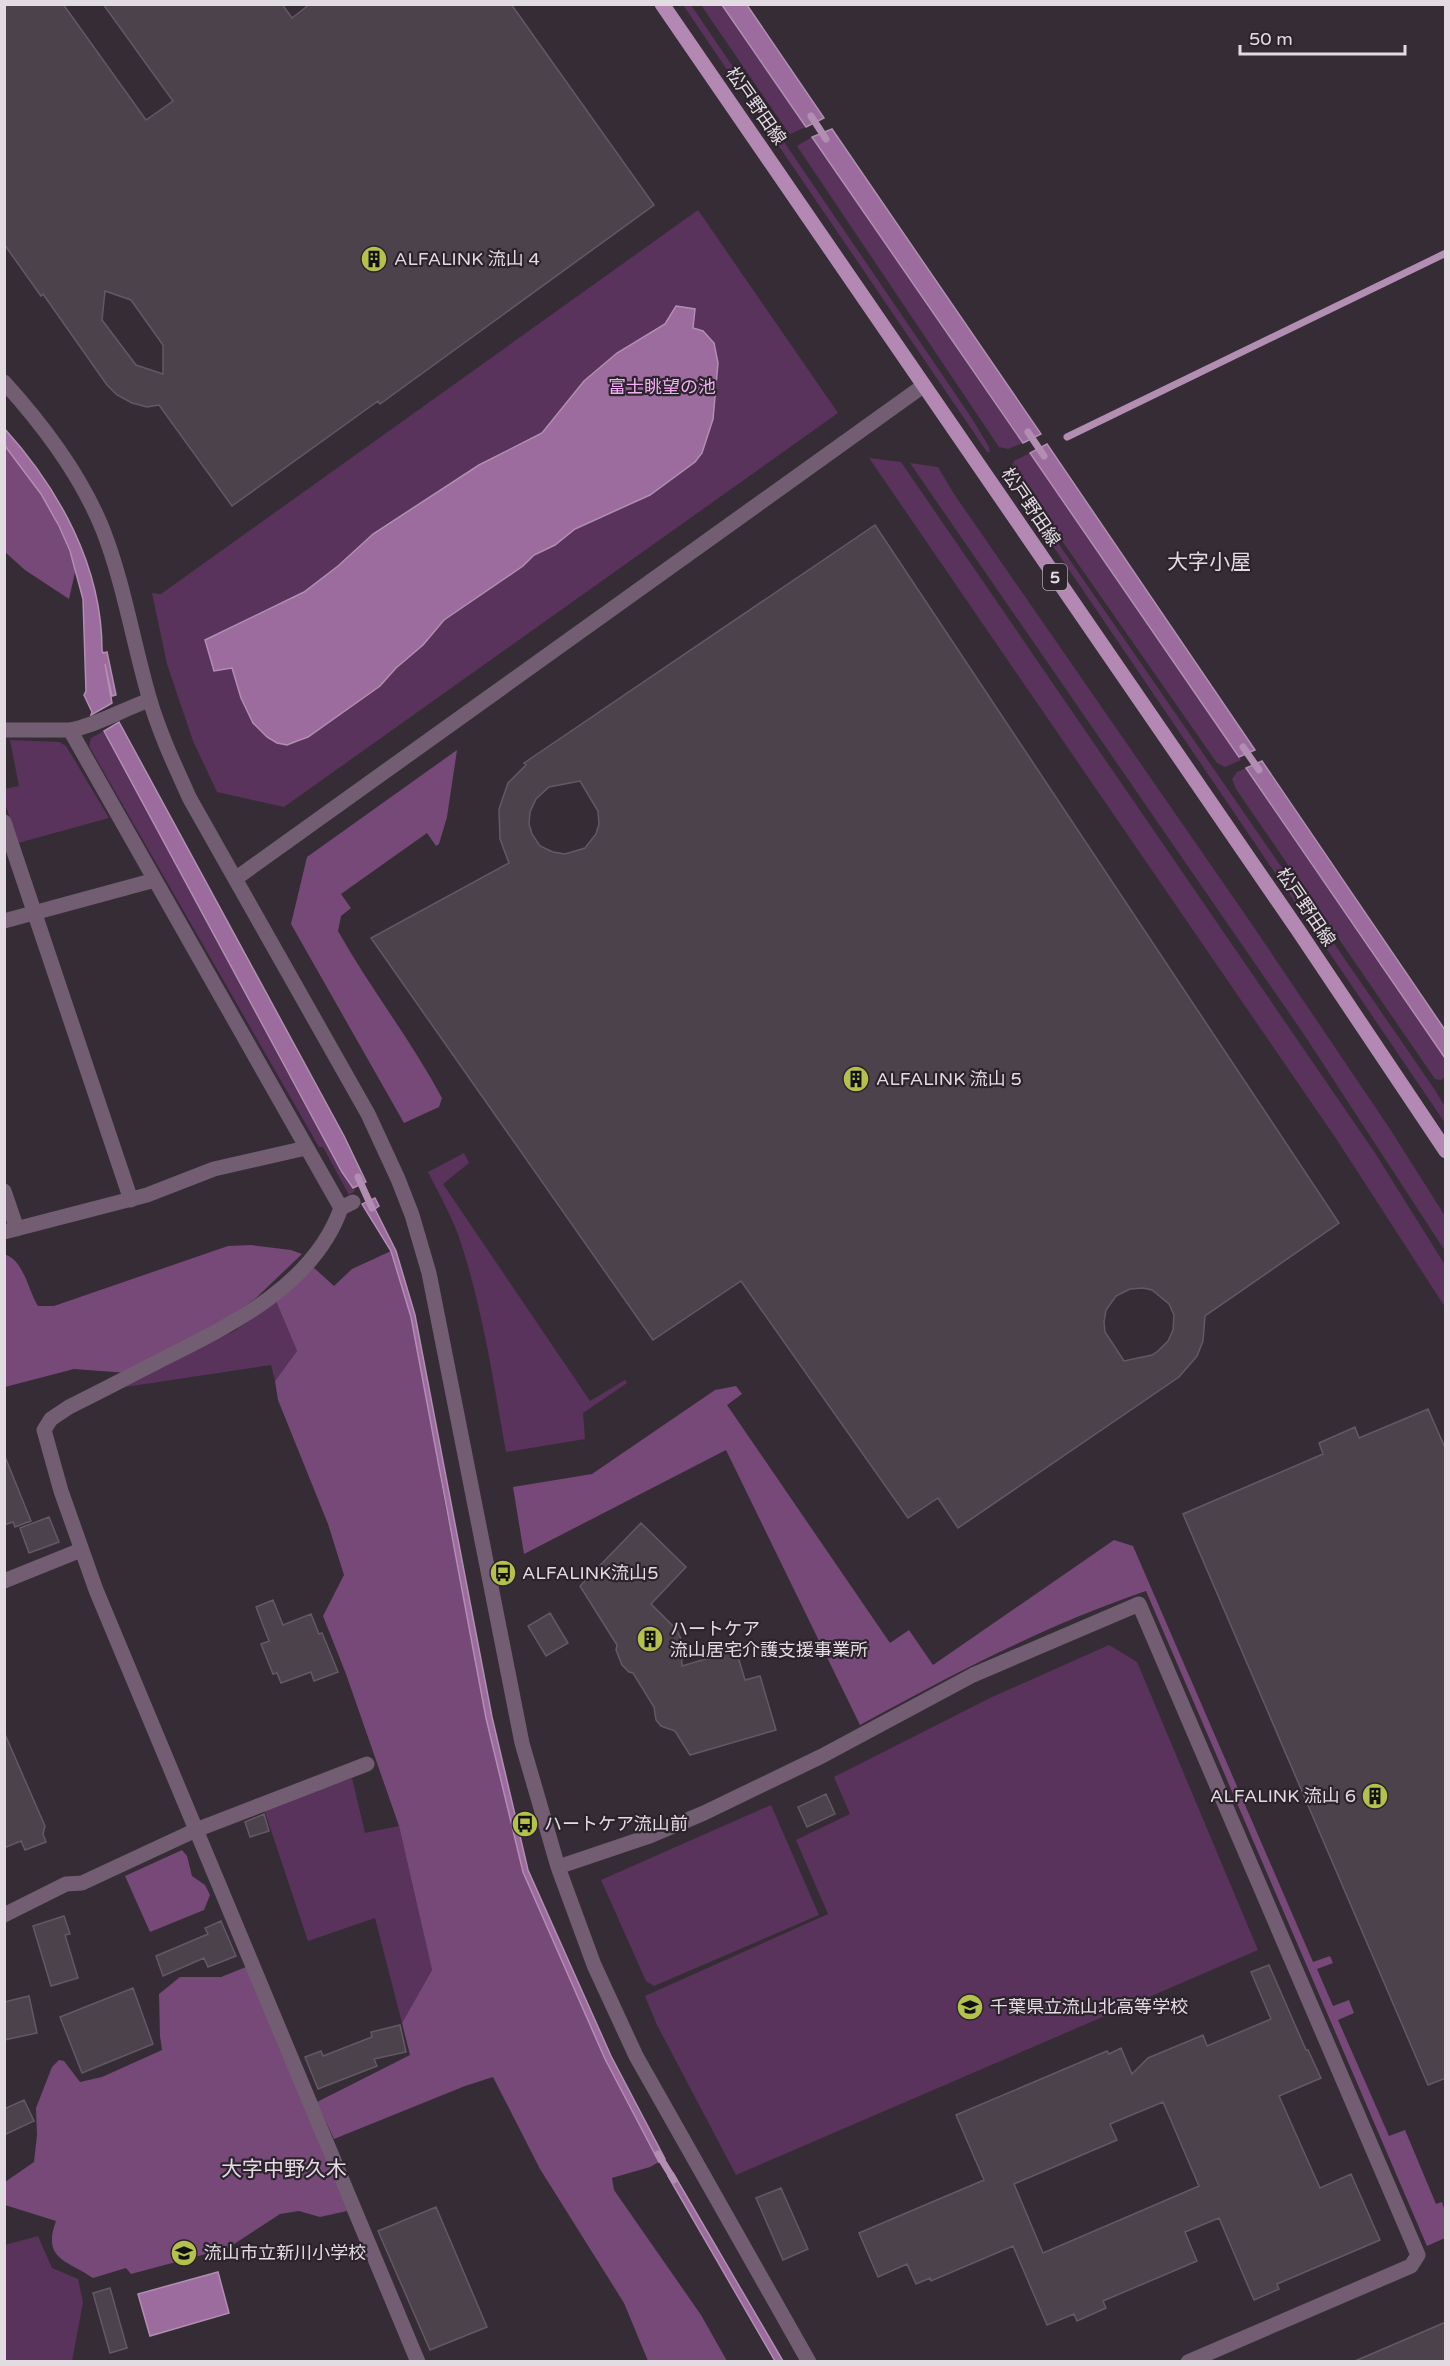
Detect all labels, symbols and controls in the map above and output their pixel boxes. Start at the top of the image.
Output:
scale bar [1240,18,1405,56]
text: 50 m [1249,28,1293,50]
street label: 松戸野田線 [721,63,791,149]
building icon: ALFALINK 流山 4 [359,244,389,274]
place label: ALFALINK 流山 4 [394,248,540,270]
park label: 富士眺望の池 [608,376,716,398]
street label: 松戸野田線 [997,464,1065,550]
district label: 大字小屋 [1167,550,1251,575]
road number: 5 [1043,564,1067,590]
street label: 松戸野田線 [1272,864,1340,950]
building icon: ALFALINK 流山 5 [841,1064,871,1094]
place label: ALFALINK 流山 5 [876,1068,1022,1090]
bus stop icon: ALFALINK流山5 [488,1558,518,1588]
place label: ALFALINK流山5 [522,1562,659,1584]
place label: ハートケア 流山居宅介護支援事業所 [670,1618,868,1661]
building icon: ハートケア 流山居宅介護支援事業所 [635,1624,665,1654]
building icon: ALFALINK 流山 6 [1360,1781,1390,1811]
place label: ALFALINK 流山 6 [1210,1785,1356,1807]
bus stop icon: ハートケア流山前 [510,1809,540,1839]
place label: ハートケア流山前 [544,1813,688,1835]
school or university icon: 千葉県立流山北高等学校 [955,1992,985,2022]
place label: 千葉県立流山北高等学校 [990,1996,1188,2018]
district label: 大字中野久木 [221,2157,347,2182]
school or university icon: 流山市立新川小学校 [169,2238,199,2268]
place label: 流山市立新川小学校 [204,2242,366,2264]

